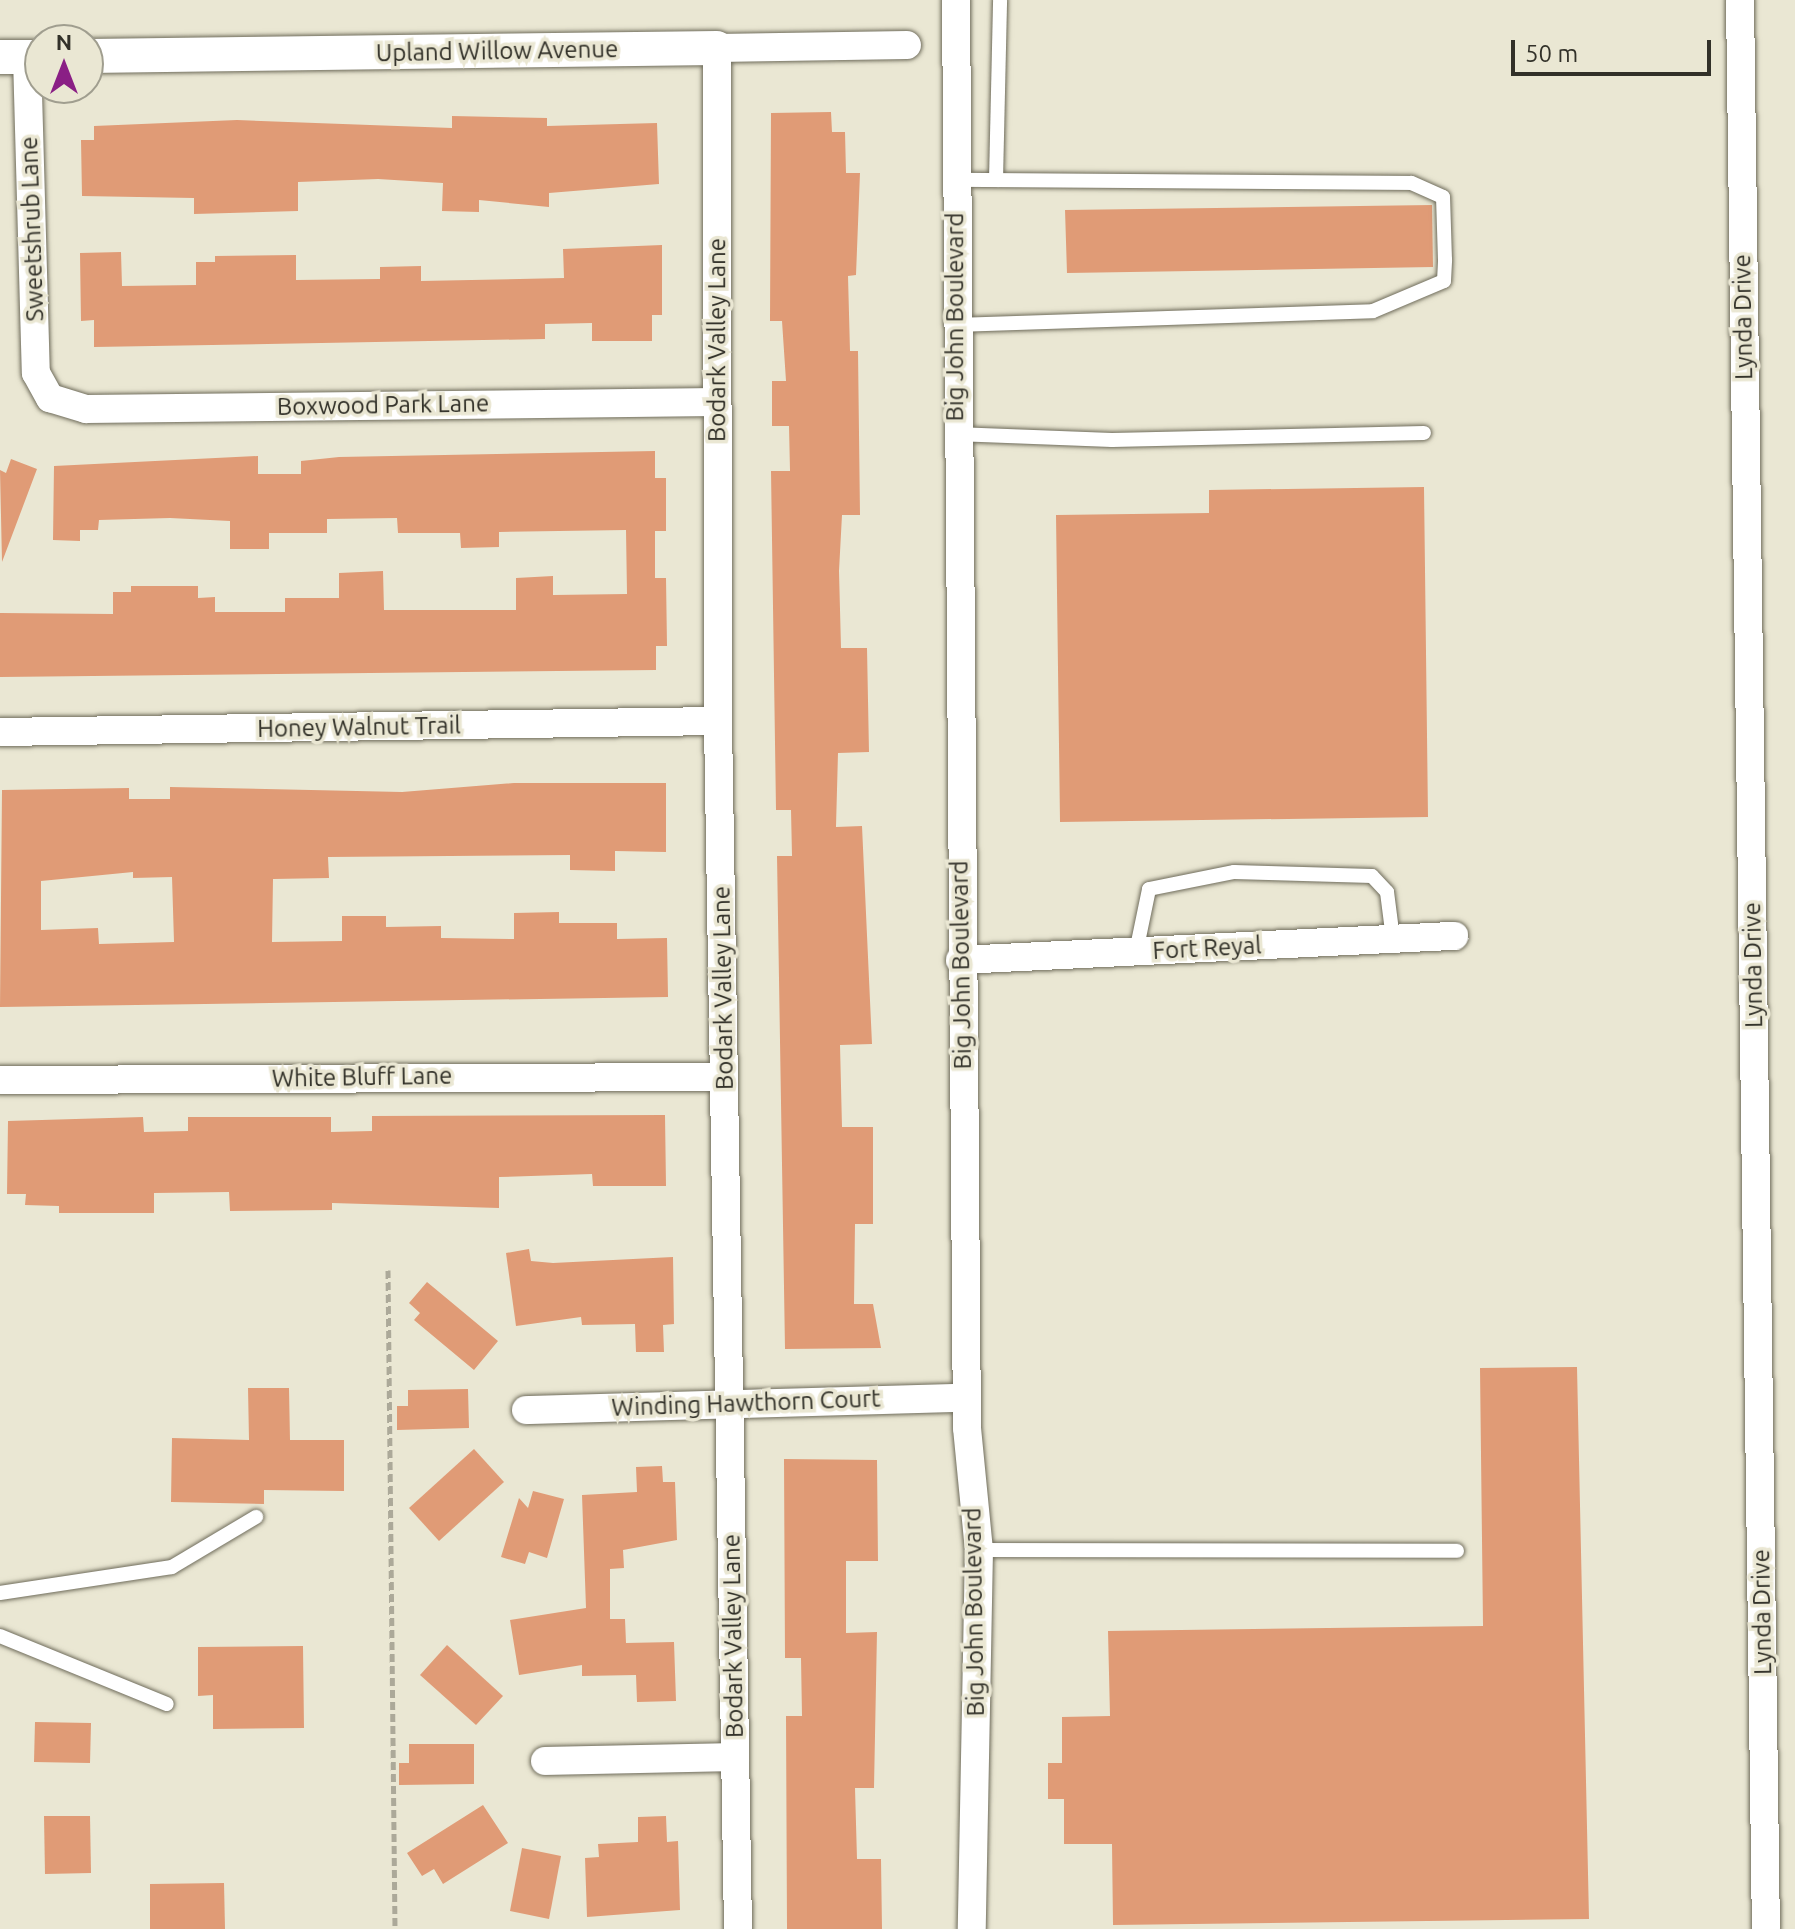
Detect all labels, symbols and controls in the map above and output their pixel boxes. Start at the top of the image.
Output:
north arrow [24,24,104,104]
scale bar [1515,24,1715,74]
text: N [56,29,72,54]
street label: Upland Willow Avenue [376,34,618,68]
text: 50 m [1525,40,1578,67]
street label: Sweetshrub Lane [14,136,50,322]
street label: Big John Boulevard [941,213,969,421]
street label: Bodark Valley Lane [703,238,731,442]
street label: Lynda Drive [1728,254,1758,380]
street label: Boxwood Park Lane [277,389,489,421]
street label: Honey Walnut Trail [257,711,461,743]
street label: Big John Boulevard [945,860,977,1070]
street label: Bodark Valley Lane [707,886,739,1090]
street label: Lynda Drive [1738,902,1768,1028]
street label: Fort Reyal [1152,931,1262,965]
street label: White Bluff Lane [272,1061,452,1093]
street label: Winding Hawthorn Court [611,1384,881,1422]
street label: Big John Boulevard [958,1507,990,1717]
street label: Bodark Valley Lane [717,1534,749,1738]
street label: Lynda Drive [1747,1549,1777,1675]

